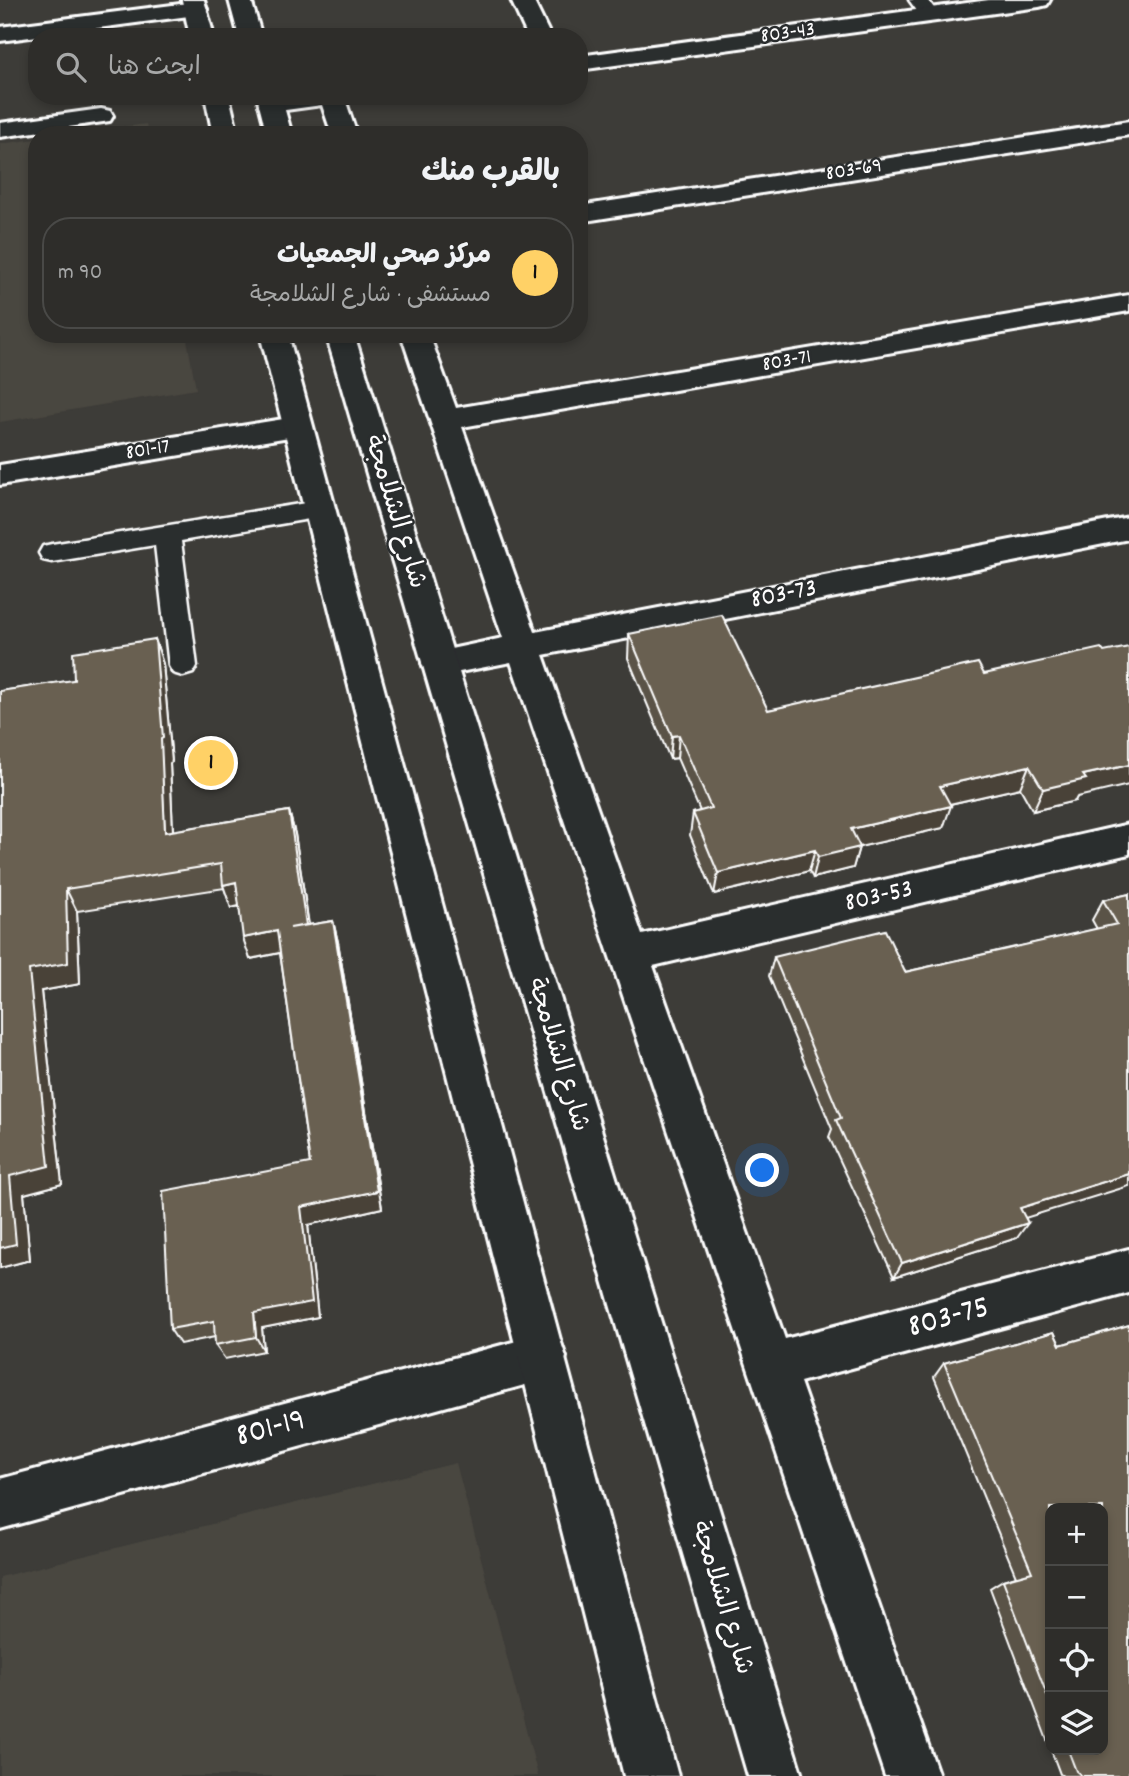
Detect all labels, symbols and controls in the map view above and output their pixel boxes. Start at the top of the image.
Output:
street label: 803-43 [759,15,817,53]
search box [28,28,588,105]
icon: search [52,48,90,86]
text: ابحث هنا [108,50,201,87]
street label: 803-69 [824,152,884,190]
text: بالقرب منك [422,153,560,196]
text: مركز صحي الجمعيات [277,238,491,275]
text: 90 m [58,257,102,290]
text: 1 [532,257,538,290]
text: مستشفى · شارع الشلامجة [250,280,491,313]
street label: 803-71 [760,343,814,381]
street label: شارع الشلامجة [353,430,435,594]
street label: 801-17 [124,433,172,469]
street label: 803-73 [748,570,820,620]
pin: 1 [188,737,234,789]
street label: 803-53 [841,871,917,923]
street label: شارع الشلامجة [516,973,598,1137]
your location [745,1153,779,1187]
street label: 803-75 [903,1286,995,1352]
street label: 801-19 [231,1399,311,1461]
map controls [1045,1503,1108,1755]
button: + [1045,1503,1108,1566]
street label: شارع الشلامجة [680,1516,762,1680]
button: − [1045,1566,1108,1629]
button: locate [1045,1629,1108,1692]
button: layers [1045,1692,1108,1755]

